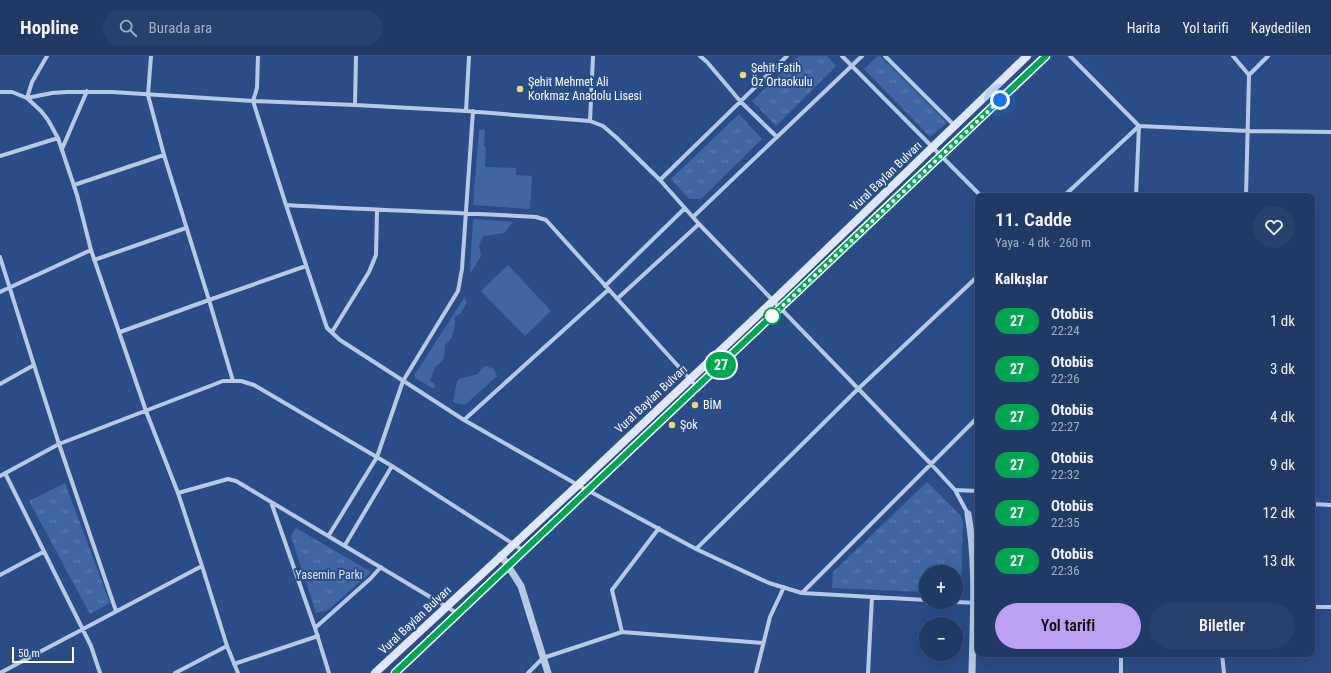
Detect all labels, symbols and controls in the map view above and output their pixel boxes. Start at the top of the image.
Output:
search box [103,10,383,46]
text: Hopline [20,16,79,39]
icon: search [117,17,139,39]
text: Burada ara [149,19,212,37]
text: Harita [1127,20,1160,36]
text: Yol tarifi [1182,20,1229,36]
text: Kaydedilen [1251,20,1311,36]
place label: Şehit Fatih Öz Ortaokulu [751,61,813,89]
marker: Şehit Fatih Öz Ortaokulu [738,70,748,80]
place label: Şehit Mehmet Ali Korkmaz Anadolu Lisesi [528,75,642,103]
marker: Şehit Mehmet Ali Korkmaz Anadolu Lisesi [515,84,525,94]
your location [990,90,1010,110]
street label: Vural Baylan Bulvarı [847,138,925,214]
button: heart [1253,206,1295,248]
text: 11. Cadde [995,208,1072,231]
text: Yaya · 4 dk · 260 m [995,235,1091,250]
text: Kalkışlar [995,270,1048,288]
text: Otobüs [1051,305,1094,323]
unlabelled marker [763,307,781,325]
text: 1 dk [1270,312,1295,330]
text: 27 [1010,313,1024,329]
text: 22:24 [1051,323,1080,338]
line badge: 27 [703,352,739,378]
text: Otobüs [1051,353,1094,371]
text: 27 [714,357,728,373]
text: 3 dk [1270,360,1295,378]
text: 27 [1010,361,1024,377]
street label: Vural Baylan Bulvarı [612,362,690,436]
text: 22:26 [1051,371,1080,386]
place label: BİM [703,397,722,412]
marker: BİM [690,400,700,410]
text: Otobüs [1051,401,1094,419]
text: 4 dk [1270,408,1295,426]
text: 27 [1010,409,1024,425]
place label: Şok [680,418,698,432]
text: 22:27 [1051,419,1080,434]
marker: Şok [667,420,677,430]
text: Otobüs [1051,449,1094,467]
text: 9 dk [1270,456,1295,474]
text: 27 [1010,457,1024,473]
text: 22:32 [1051,467,1080,482]
text: Otobüs [1051,497,1094,515]
text: 12 dk [1263,504,1295,522]
text: 27 [1010,505,1024,521]
text: 22:35 [1051,515,1080,530]
text: Otobüs [1051,545,1094,563]
text: 13 dk [1263,552,1295,570]
text: 27 [1010,553,1024,569]
text: 22:36 [1051,563,1080,578]
map controls [919,565,963,661]
button: + [919,565,963,609]
park label: Yasemin Parkı [295,568,363,582]
street label: Vural Baylan Bulvarı [376,583,454,657]
button: Yol tarifi [995,603,1141,649]
button: Biletler [1149,603,1295,649]
button: − [919,617,963,661]
scale bar [12,645,74,664]
text: 50 m [18,647,40,660]

